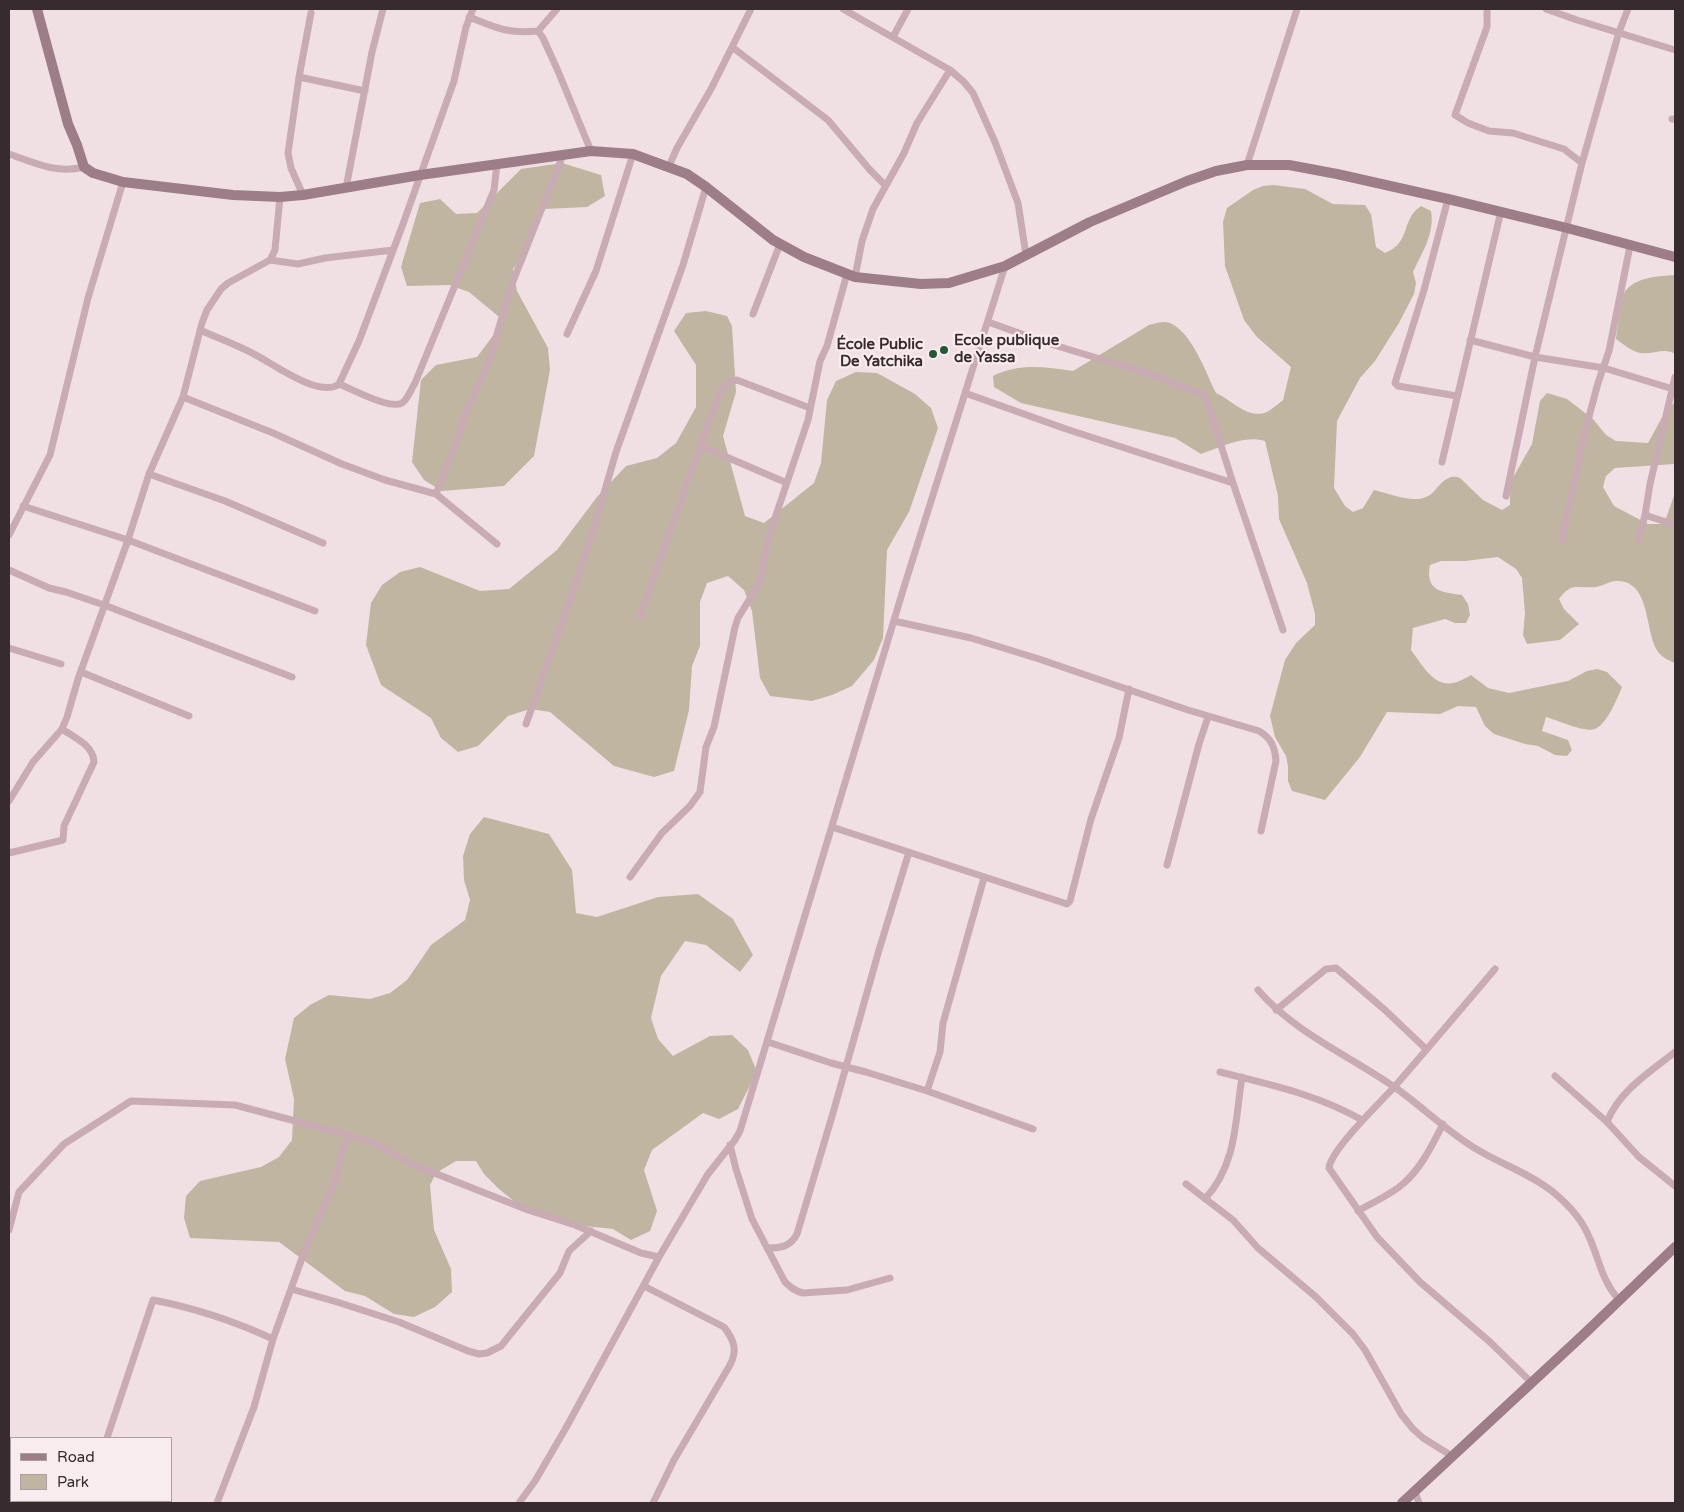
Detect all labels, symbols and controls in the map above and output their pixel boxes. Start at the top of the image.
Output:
place label: Ecole publique de Yassa [954,332,1059,367]
place label: École Public De Yatchika [836,336,923,371]
marker: Ecole publique de Yassa [938,344,950,356]
marker: École Public De Yatchika [927,348,939,360]
legend [10,1437,172,1502]
text: Road [57,1448,95,1466]
text: Park [57,1473,89,1491]

